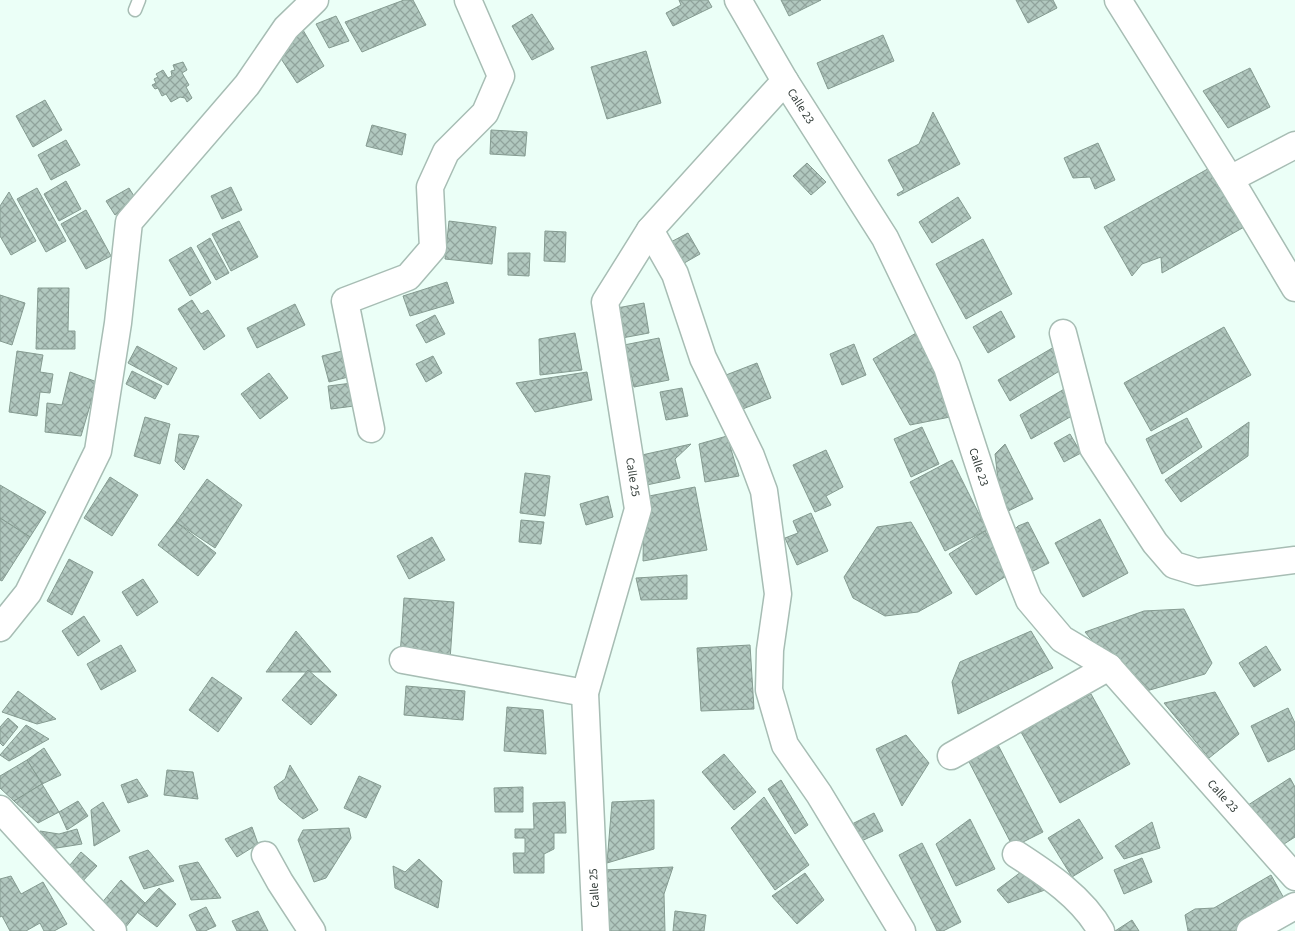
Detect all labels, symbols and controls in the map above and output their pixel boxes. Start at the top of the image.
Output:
street label: Calle 23 [783,85,818,127]
street label: Calle 23 [964,446,993,488]
street label: Calle 25 [621,456,644,498]
street label: Calle 23 [1203,776,1242,817]
street label: Calle 25 [585,868,604,908]

